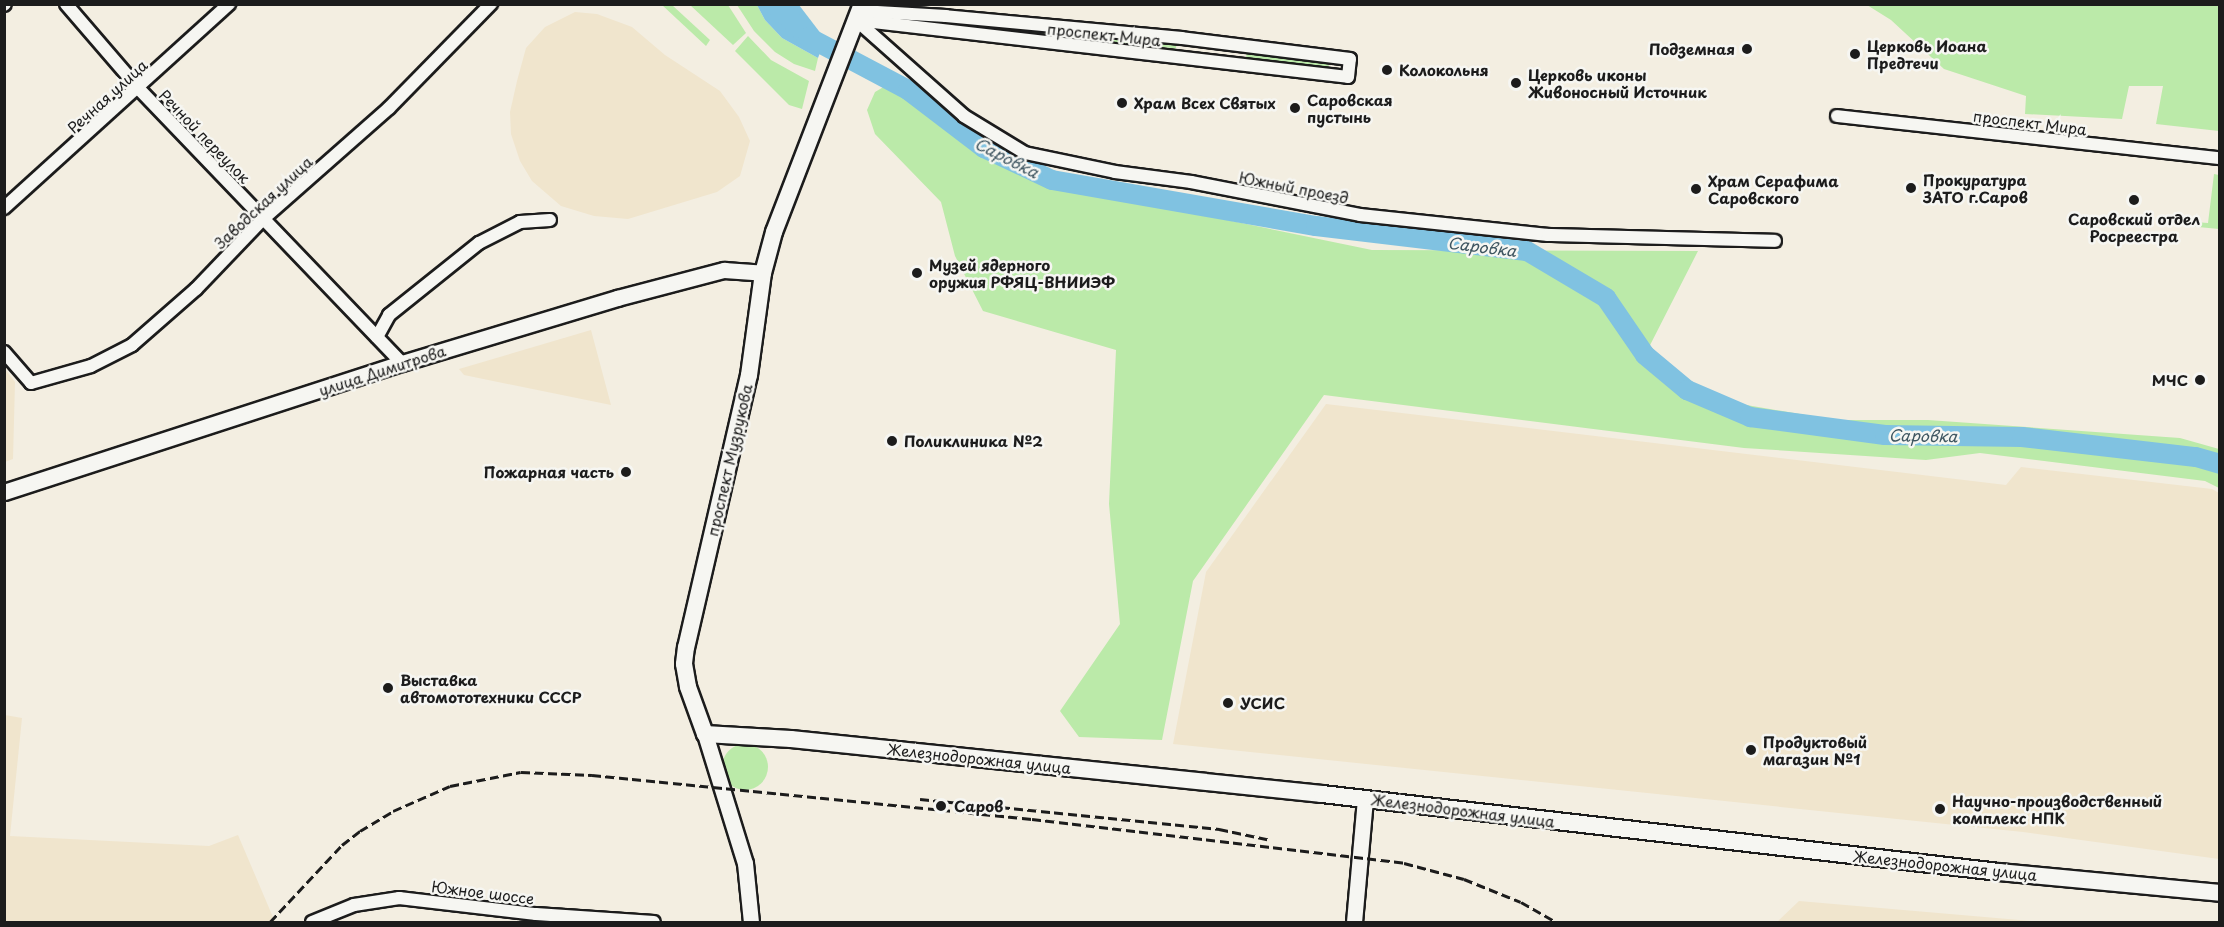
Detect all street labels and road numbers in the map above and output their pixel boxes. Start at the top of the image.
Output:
street label: проспект Мира [1046,19,1162,49]
street label: Речная улица [63,55,151,137]
street label: Речной переулок [156,85,254,187]
street label: проспект Мира [1972,106,2088,138]
street label: Заводская улица [210,152,316,252]
street label: Южный проезд [1238,168,1350,206]
street label: улица Димитрова [316,341,448,399]
street label: проспект Музрукова [703,382,755,538]
street label: Железнодорожная улица [886,739,1072,777]
street label: Железнодорожная улица [1370,790,1556,830]
street label: Железнодорожная улица [1852,846,2038,884]
street label: Южное шоссе [431,877,535,907]

